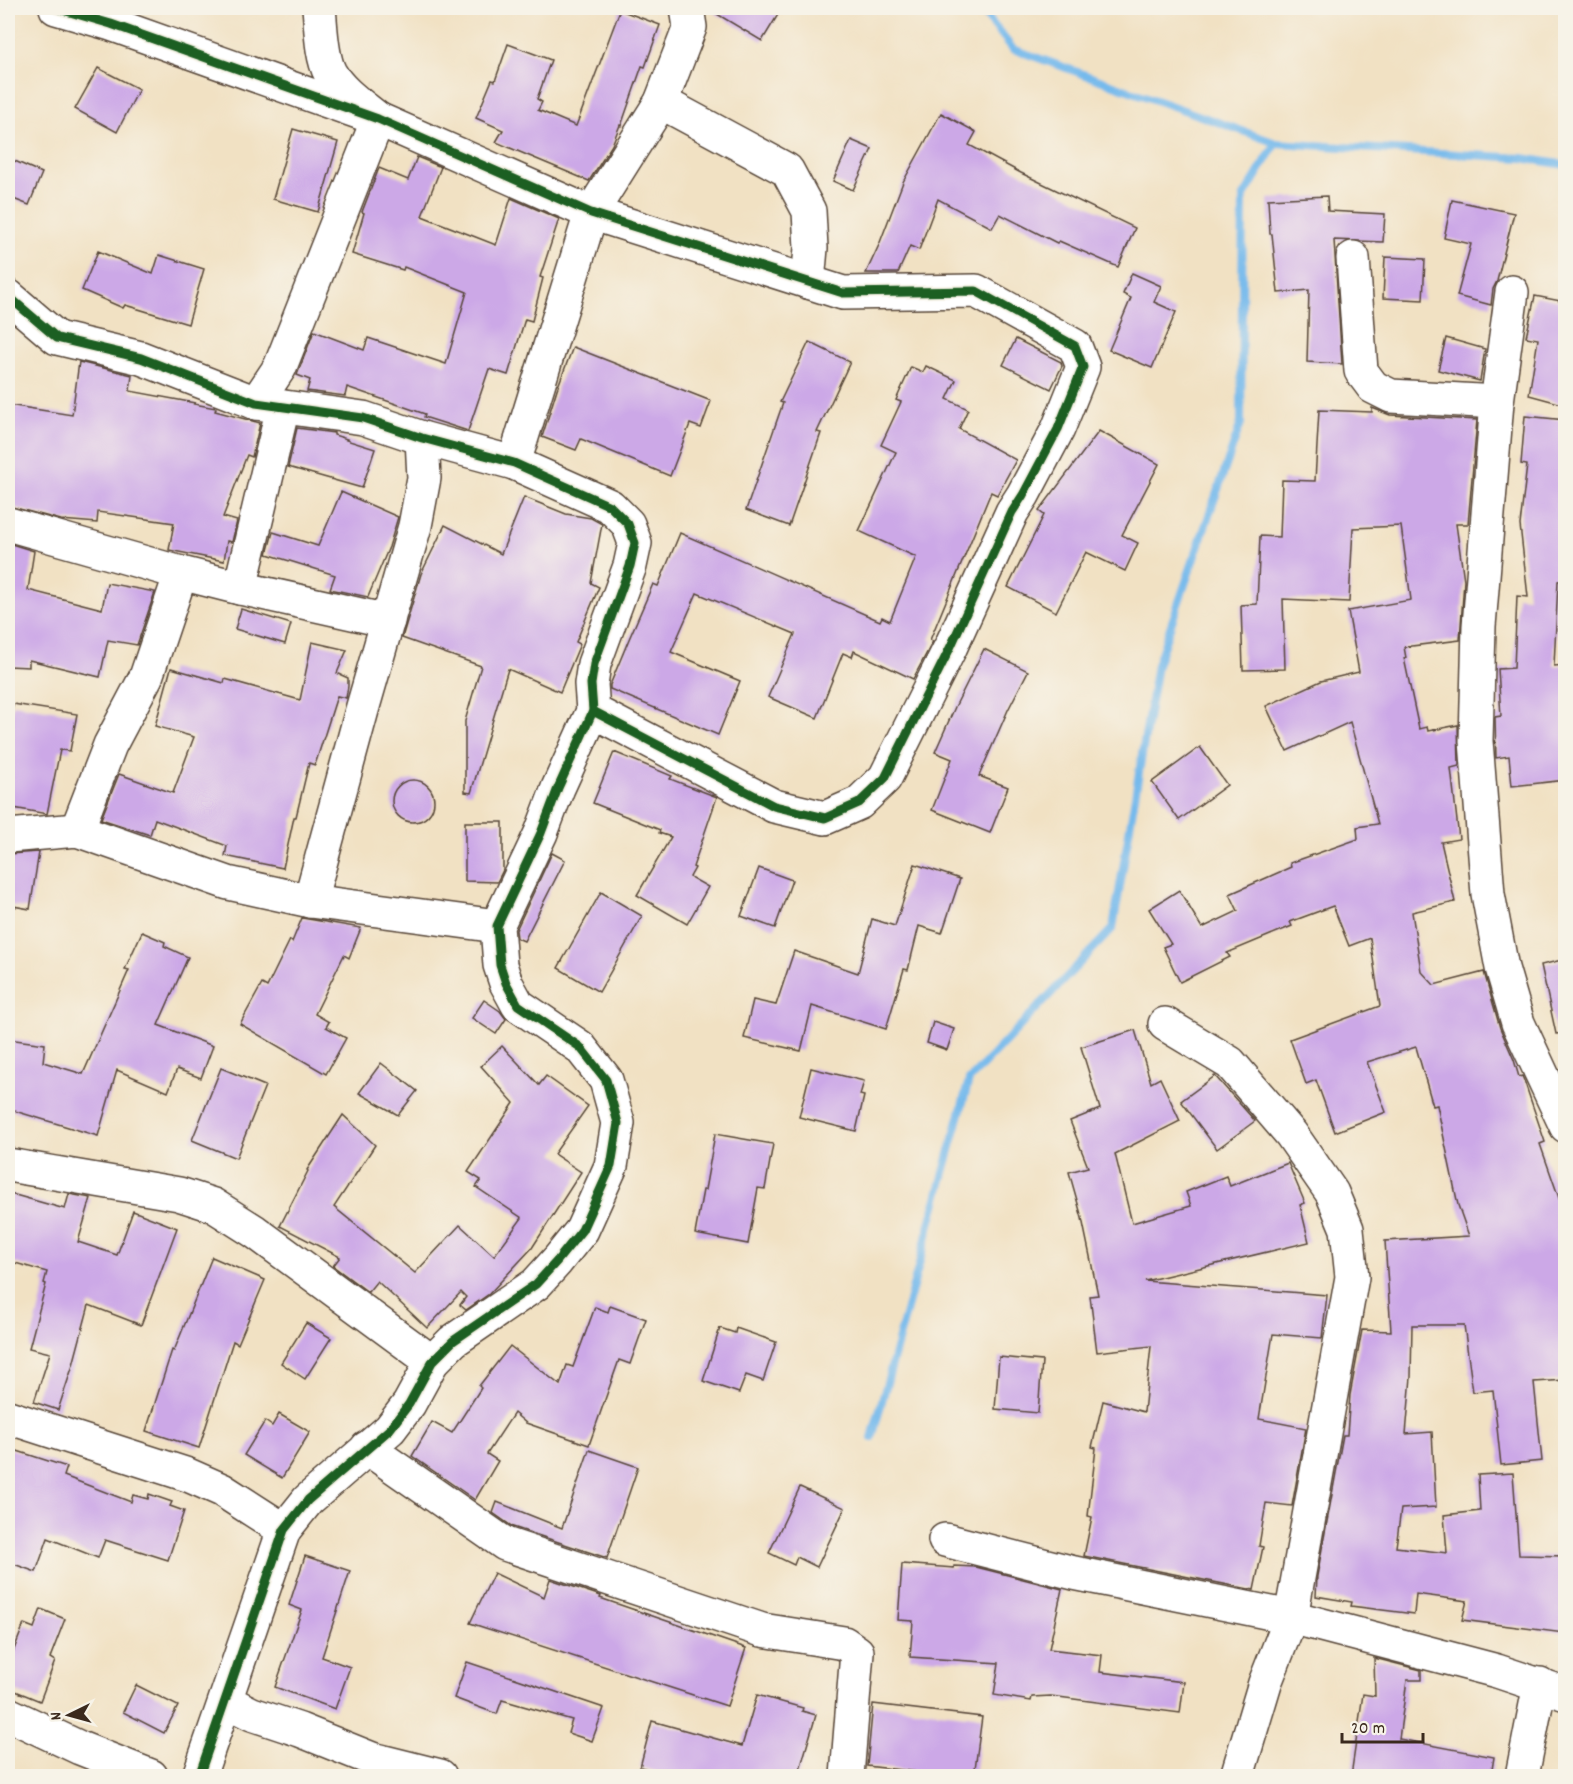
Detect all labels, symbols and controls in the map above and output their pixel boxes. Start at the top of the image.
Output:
north arrow [39,1685,99,1745]
scale bar [1342,1706,1423,1744]
text: N [45,1711,68,1721]
text: 20 m [1351,1717,1385,1742]

